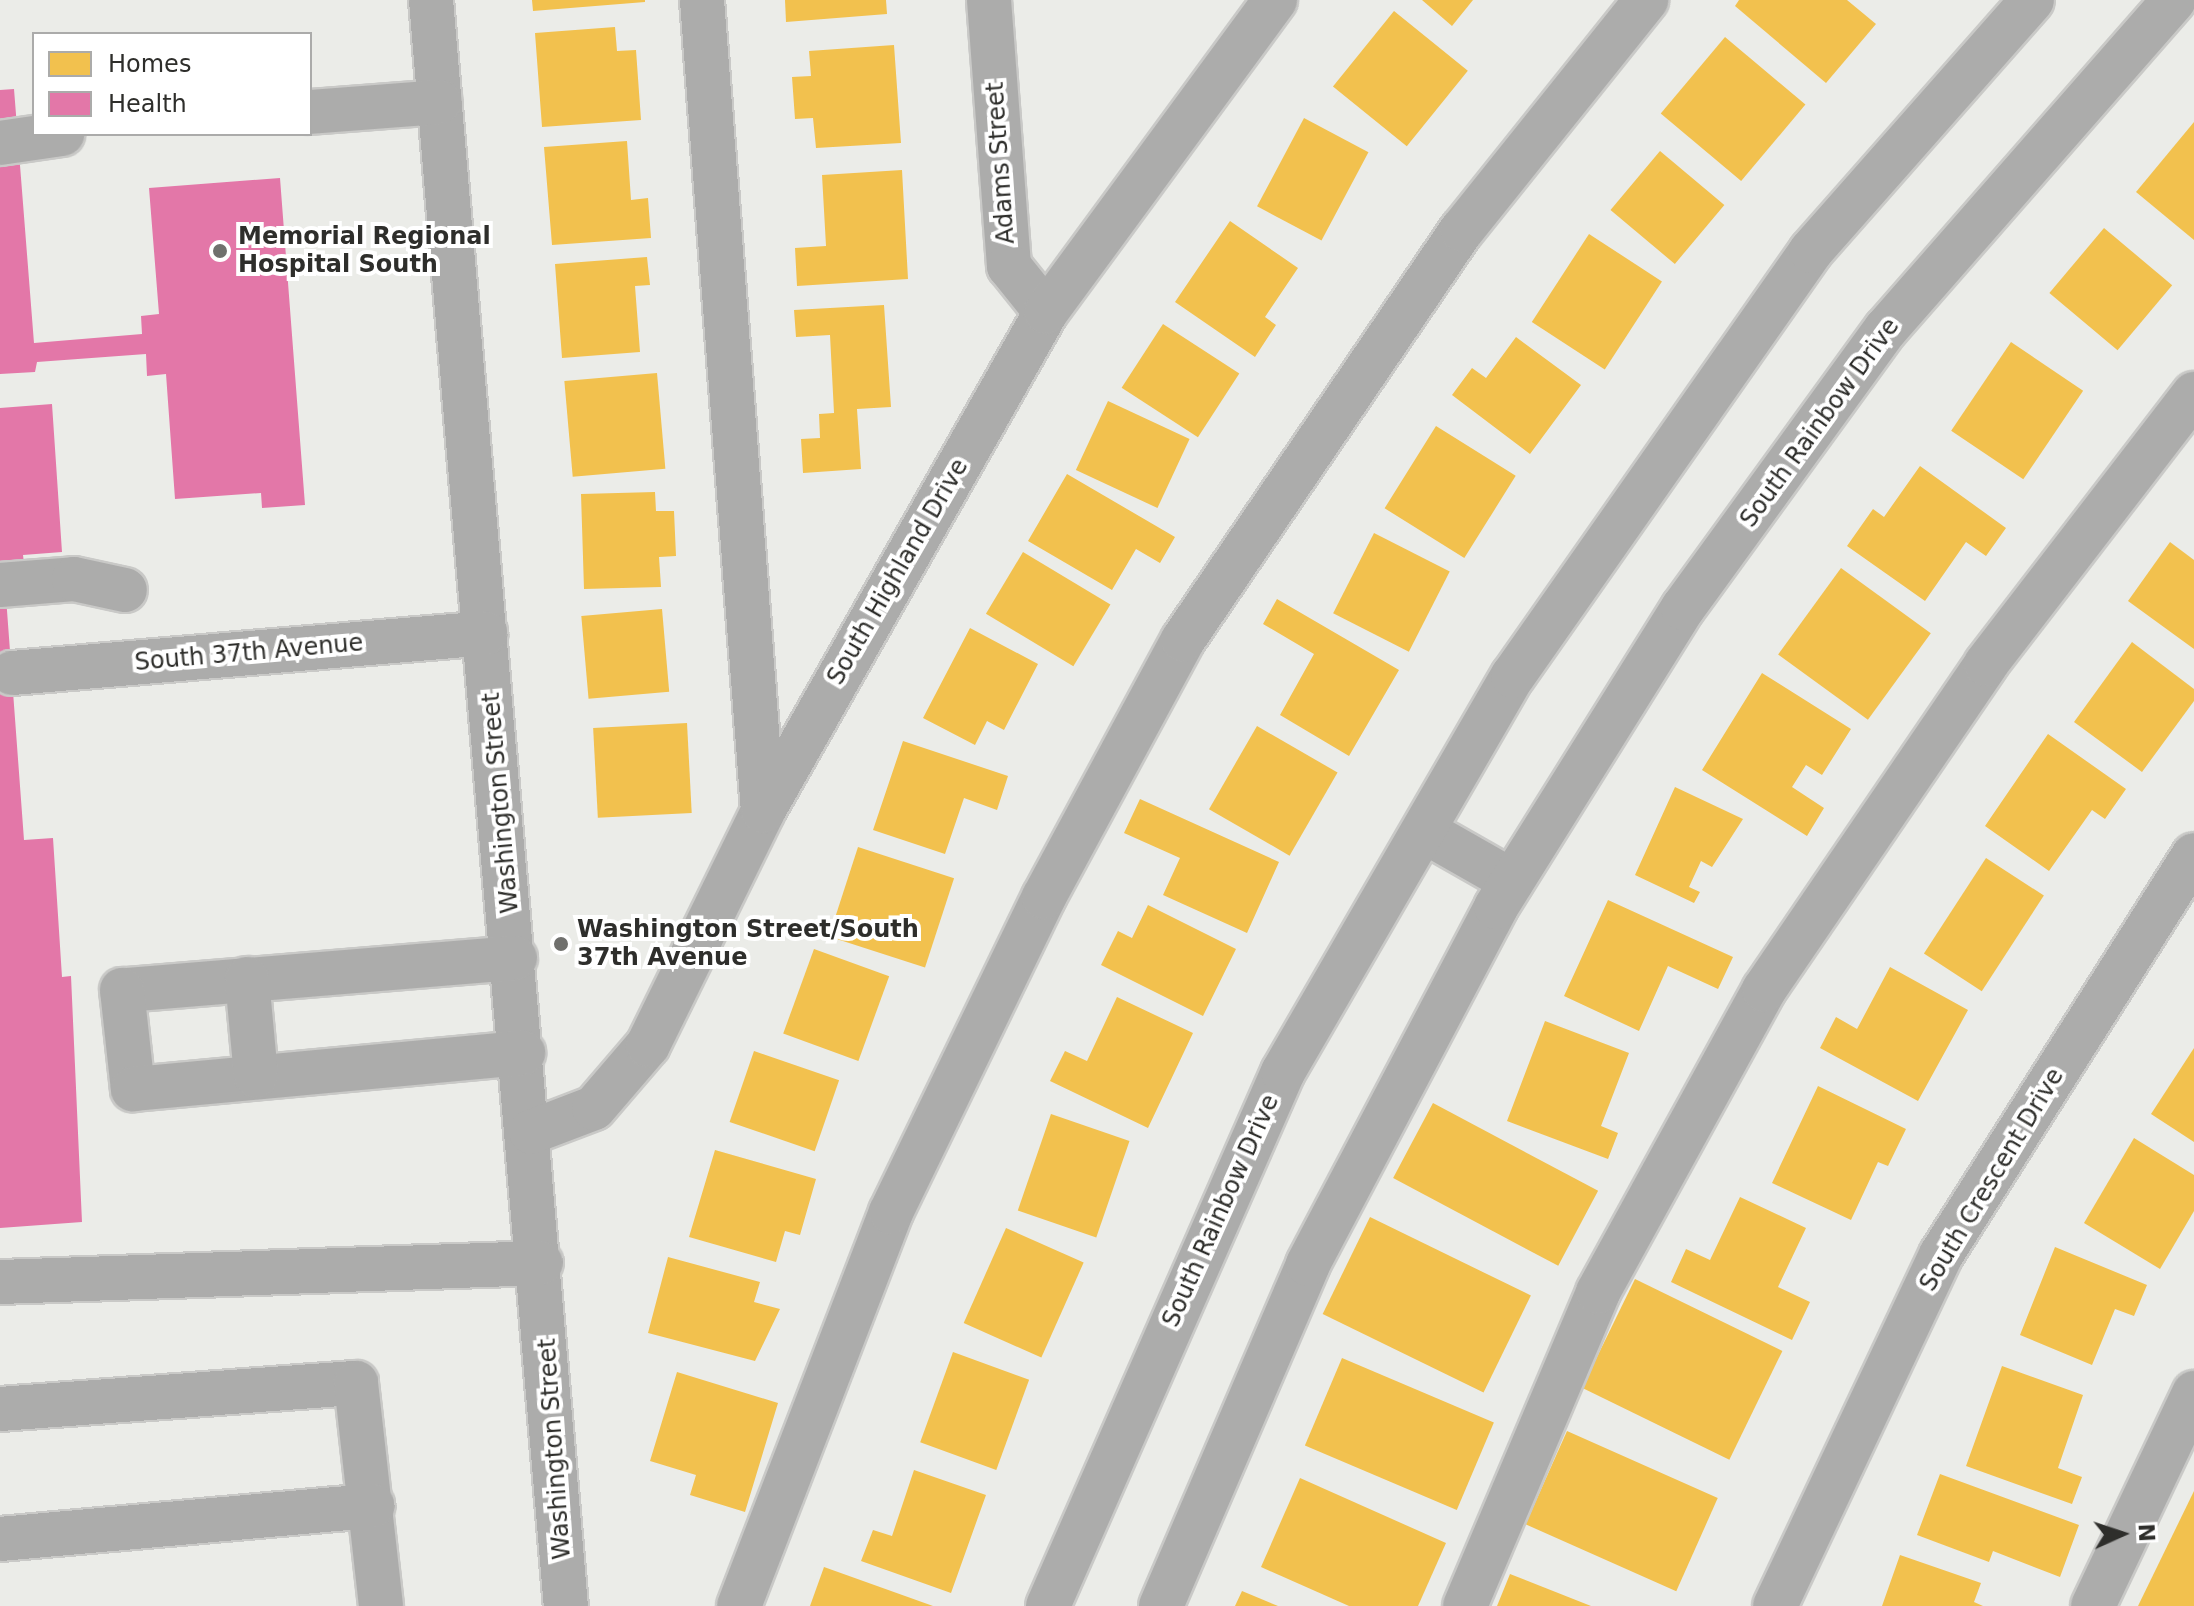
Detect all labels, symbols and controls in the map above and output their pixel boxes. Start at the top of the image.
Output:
legend [32,32,312,136]
text: Homes [108,50,191,78]
street label: Adams Street [981,81,1021,245]
text: Health [108,90,187,118]
place label: Memorial Regional Hospital South [238,223,491,279]
marker: Memorial Regional Hospital South [209,240,231,262]
street label: South Rainbow Drive [1735,313,1905,533]
street label: South Highland Drive [822,454,974,690]
street label: South 37th Avenue [134,629,364,677]
street label: Washington Street [477,691,525,915]
place label: Washington Street/South 37th Avenue [577,916,919,972]
marker: Washington Street/South 37th Avenue [552,935,570,953]
street label: South Crescent Drive [1914,1063,2070,1297]
street label: South Rainbow Drive [1157,1090,1285,1332]
street label: Washington Street [533,1337,577,1561]
north arrow [2082,1494,2162,1574]
text: N [2134,1523,2159,1543]

